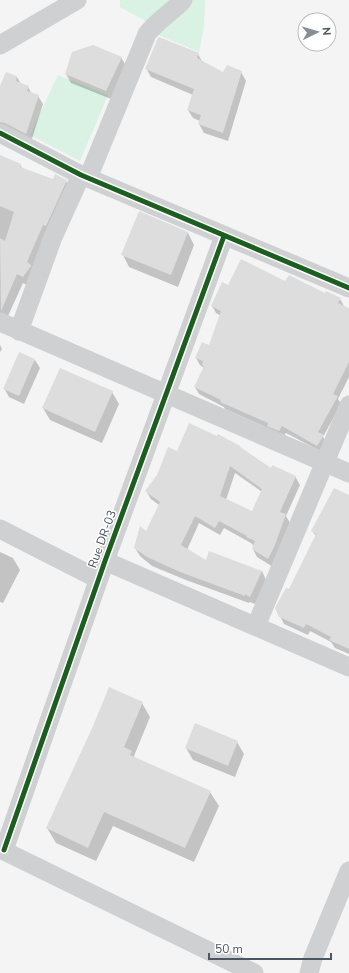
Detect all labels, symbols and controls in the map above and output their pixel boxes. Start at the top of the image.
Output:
north arrow [297,12,337,52]
text: N [319,26,334,36]
street label: Rue DR-03 [84,508,120,570]
scale bar [209,935,331,961]
text: 50 m [215,941,243,957]

